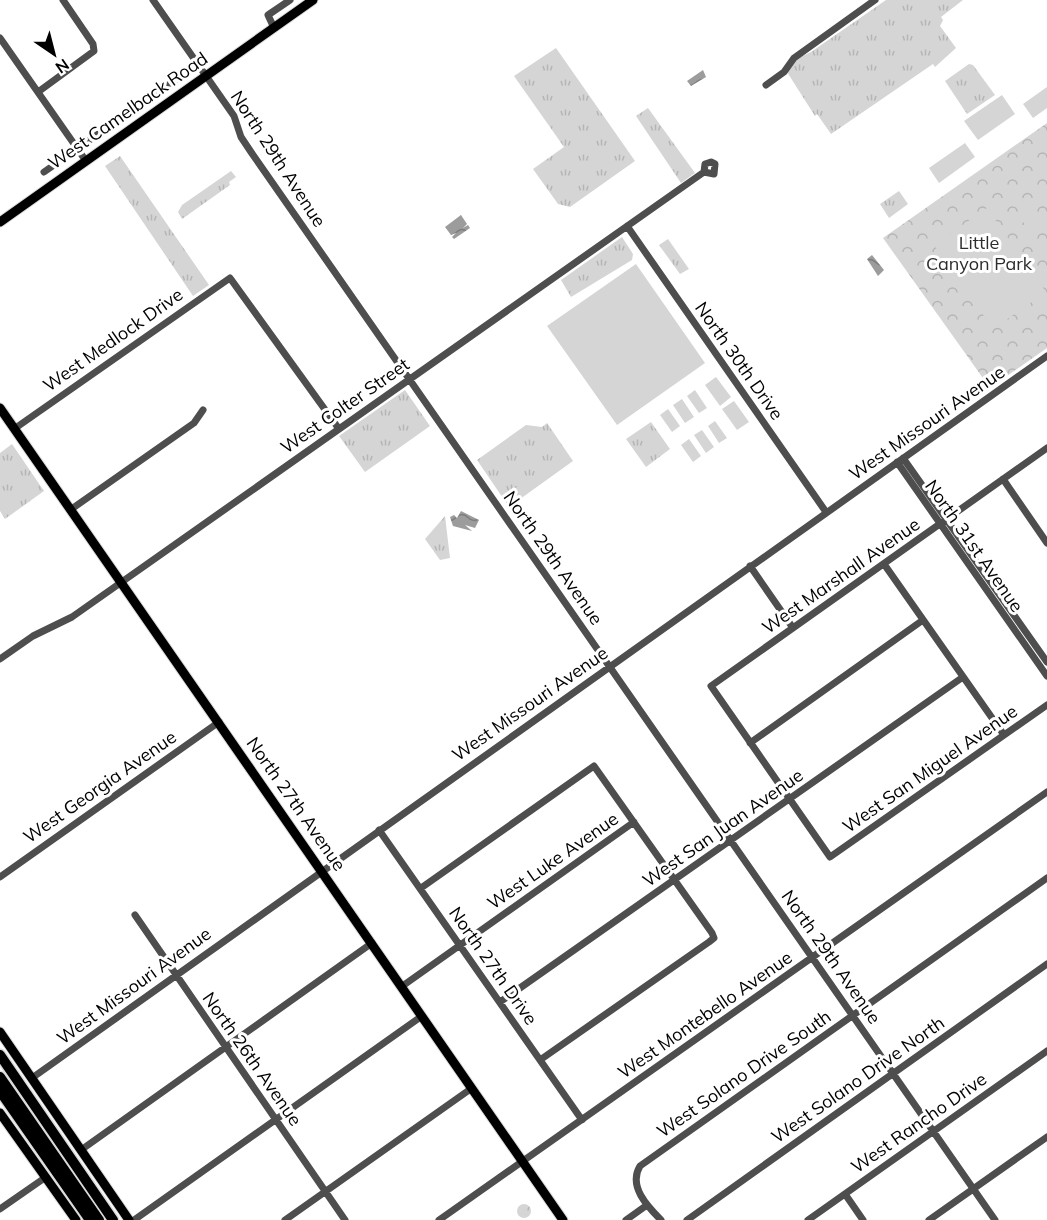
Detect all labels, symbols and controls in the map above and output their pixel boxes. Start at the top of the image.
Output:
north arrow [24,24,84,84]
street label: West Camelback Road [43,47,212,174]
text: N [52,55,73,78]
street label: North 29th Avenue [226,86,331,231]
park label: Little Canyon Park [926,231,1033,275]
street label: West Medlock Drive [38,283,187,396]
street label: North 30th Drive [690,297,789,424]
street label: West Colter Street [276,353,414,459]
street label: West Missouri Avenue [844,360,1009,485]
street label: North 31st Avenue [920,475,1029,616]
street label: North 29th Avenue [499,486,608,629]
street label: West Marshall Avenue [757,512,924,639]
street label: West Missouri Avenue [447,641,612,766]
street label: West San Miguel Avenue [838,699,1022,838]
street label: West Georgia Avenue [19,725,181,848]
street label: North 27th Avenue [242,732,351,875]
street label: West San Juan Avenue [638,763,807,892]
street label: West Luke Avenue [483,807,623,914]
street label: North 29th Avenue [777,885,886,1028]
street label: North 27th Drive [444,902,543,1029]
street label: West Missouri Avenue [52,922,215,1049]
street label: West Montebello Avenue [613,946,796,1084]
street label: North 26th Avenue [198,987,307,1130]
street label: West Solano Drive South [652,1005,835,1143]
street label: West Solano Drive North [767,1011,949,1148]
street label: West Rancho Drive [846,1067,991,1178]

